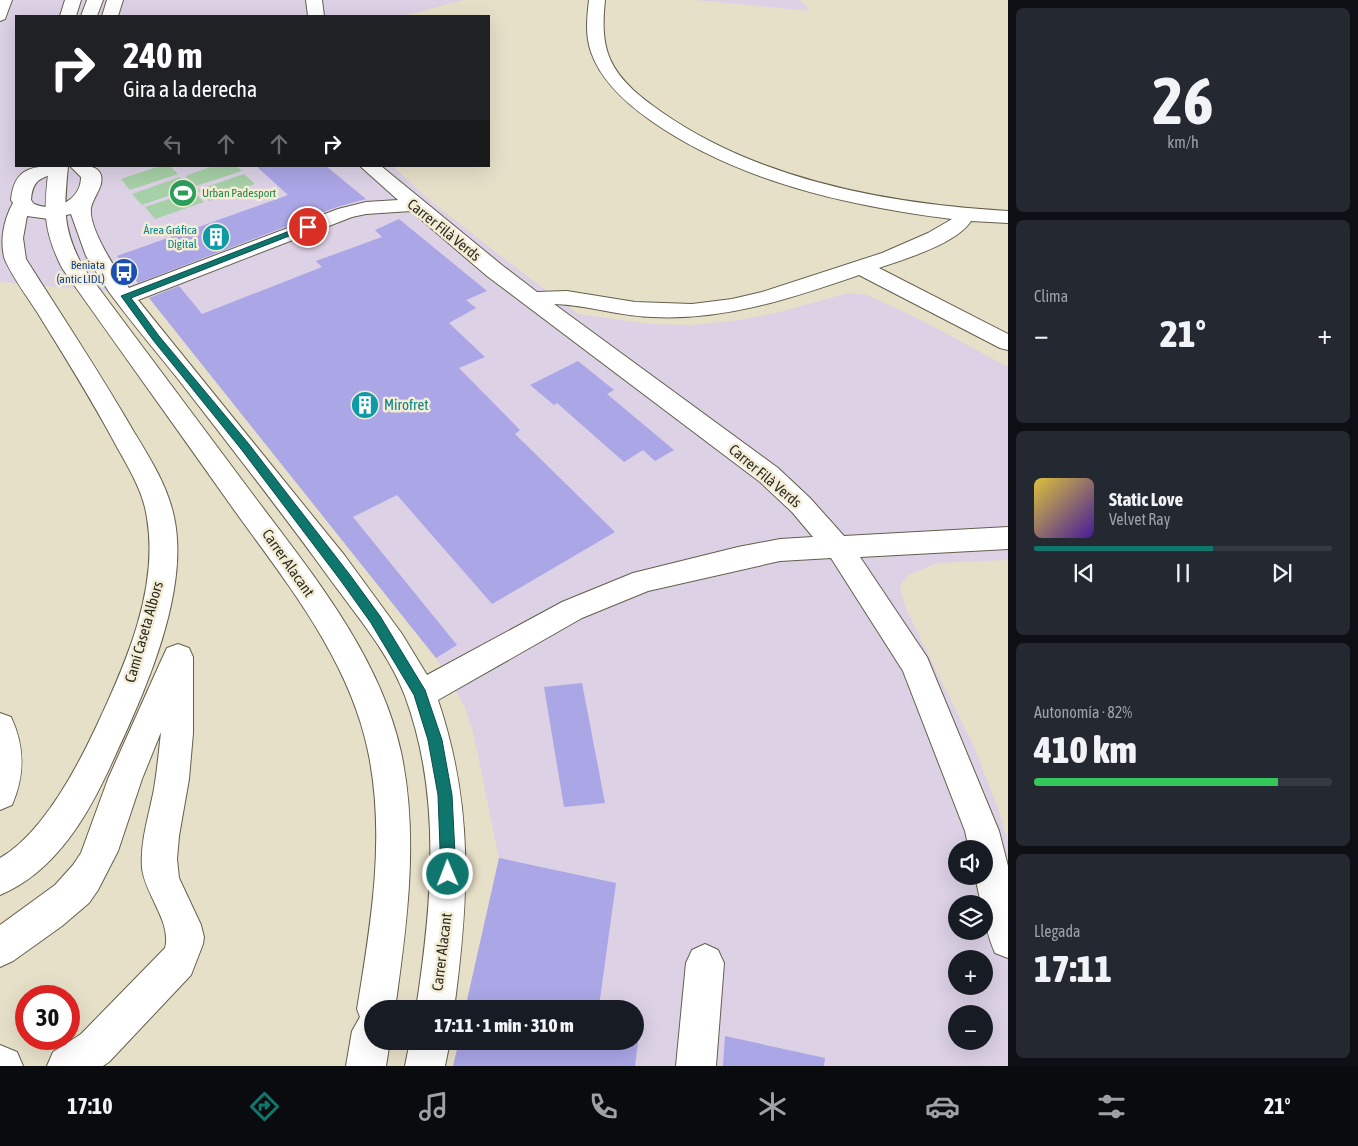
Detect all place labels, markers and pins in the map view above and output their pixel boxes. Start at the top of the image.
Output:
sports icon: Urban Padesport [168,178,198,208]
place label: Urban Padesport [202,186,277,200]
pin [287,206,329,248]
building icon: Área Gráfica Digital [201,222,231,252]
place label: Área Gráfica Digital [144,223,198,251]
bus stop icon: Beniata (antic LIDL) [109,257,139,287]
place label: Beniata (antic LIDL) [56,258,105,286]
building icon: Mirofret [350,390,380,420]
place label: Mirofret [384,396,429,413]

